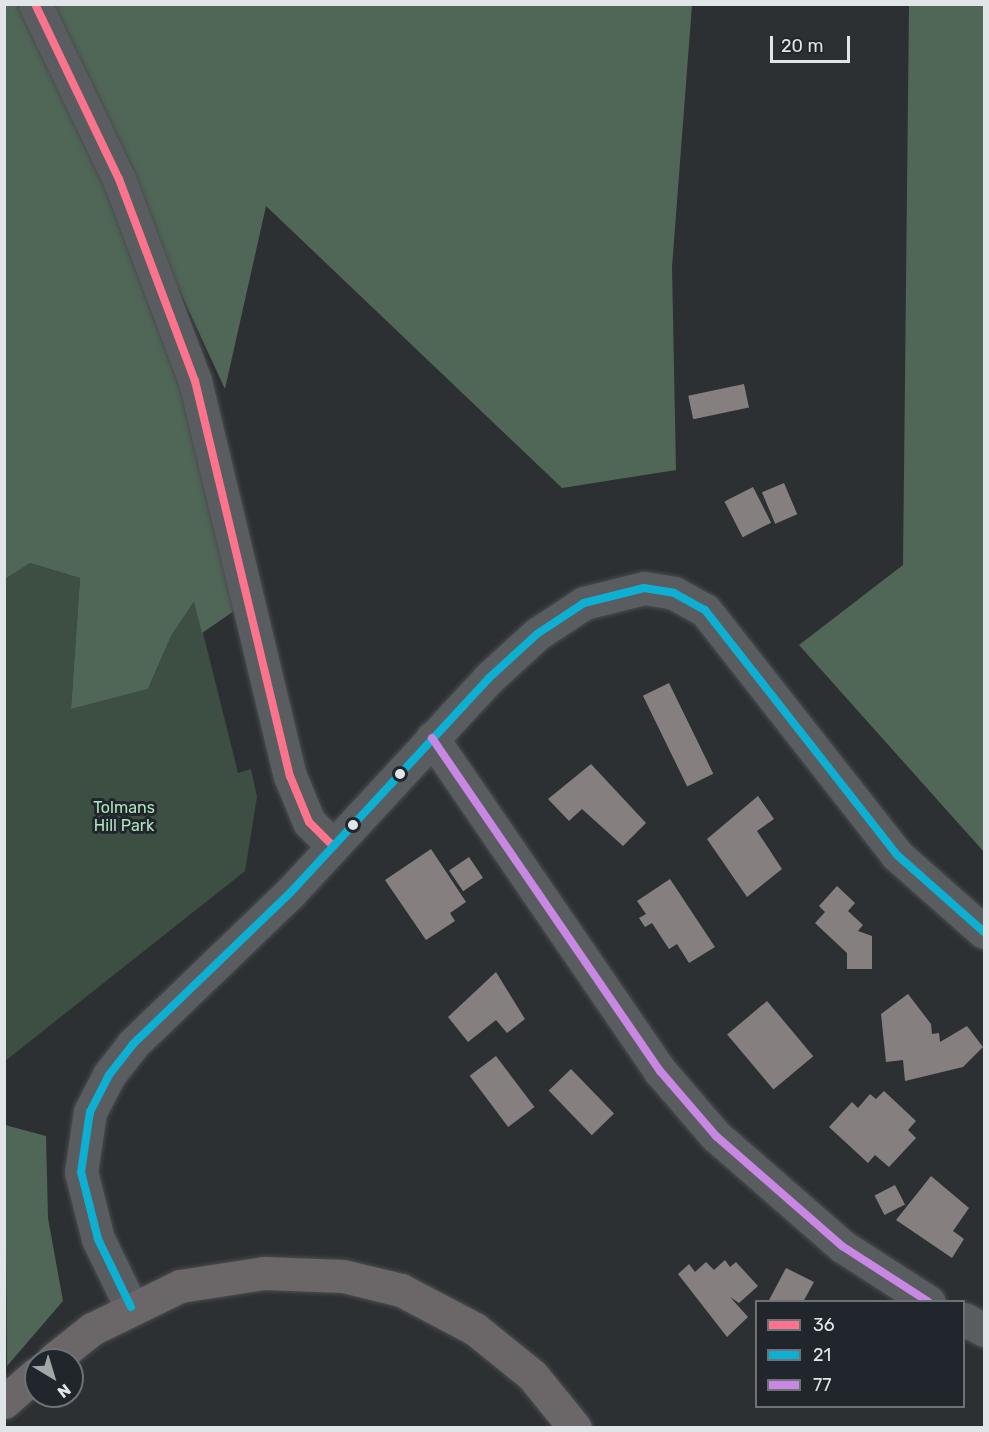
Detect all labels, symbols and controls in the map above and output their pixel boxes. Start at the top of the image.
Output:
scale bar [773,24,852,62]
text: 20 m [781,35,823,57]
unlabelled marker [394,768,406,780]
park label: Tolmans Hill Park [93,798,155,836]
unlabelled marker [347,819,359,831]
legend [755,1300,965,1408]
text: 36 [813,1314,835,1336]
text: 21 [813,1344,831,1366]
north arrow [24,1348,84,1408]
text: 77 [813,1374,831,1396]
text: N [54,1380,75,1402]

